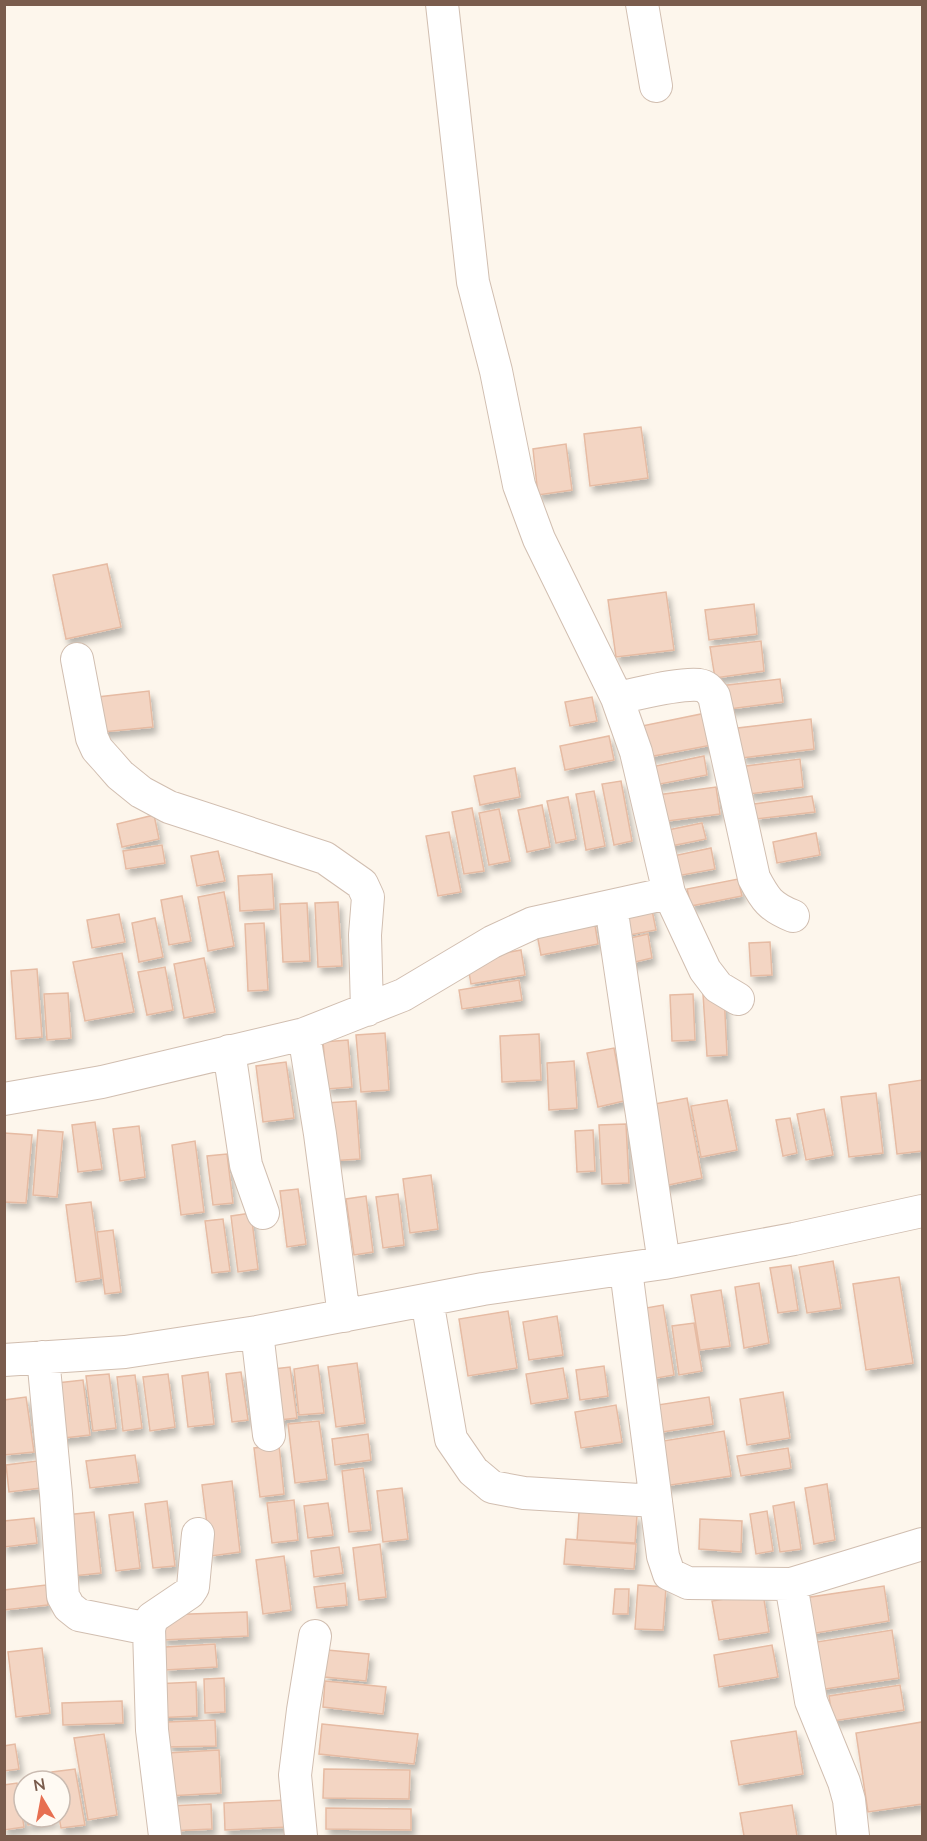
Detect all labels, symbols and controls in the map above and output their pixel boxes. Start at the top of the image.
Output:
north arrow [12,1769,72,1829]
text: N [32,1773,47,1797]

